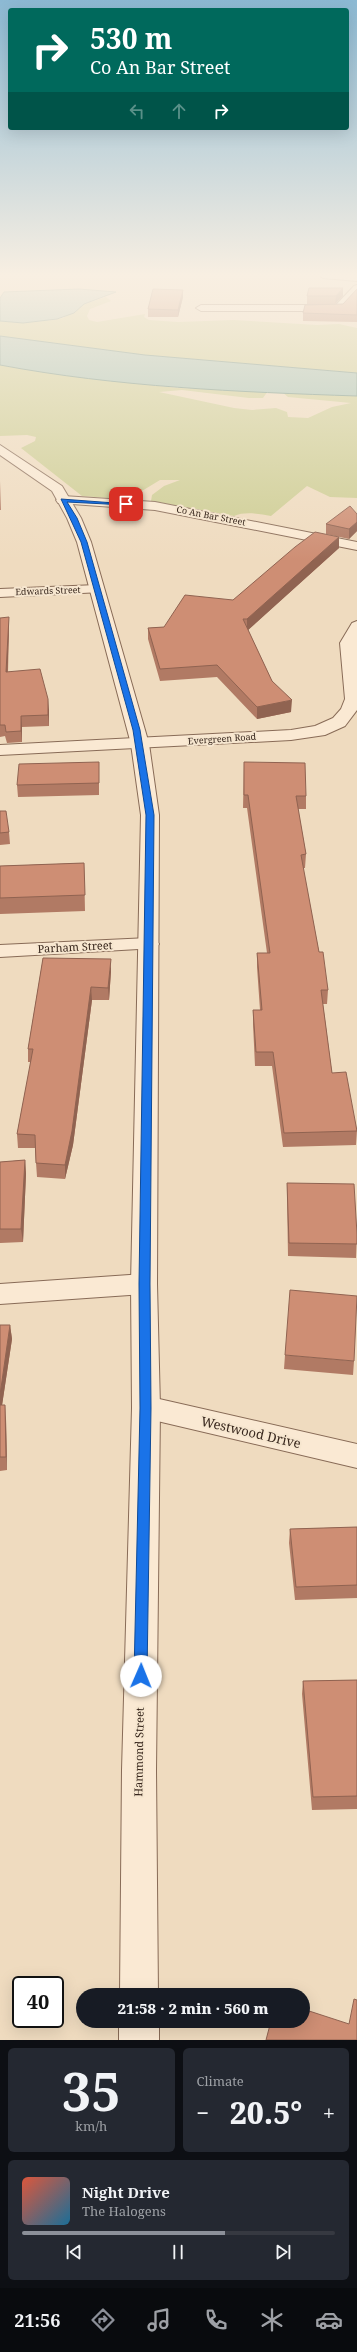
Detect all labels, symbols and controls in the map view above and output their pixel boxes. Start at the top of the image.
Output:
text: 530 m [90,19,172,57]
icon: right [24,24,76,76]
text: Co An Bar Street [90,55,230,79]
icon: left [126,100,148,122]
icon: ahead [168,100,190,122]
icon: right [210,100,232,122]
pin [109,487,143,521]
icon: arrive [115,493,137,515]
street label: Co An Bar Street [175,502,247,529]
street label: Edwards Street [15,583,81,598]
street label: Evergreen Road [187,730,257,747]
street label: Parham Street [37,937,113,956]
street label: Westwood Drive [199,1412,303,1452]
position arrow [120,1655,162,1697]
street label: Hammond Street [130,1707,147,1797]
speed limit sign: 40 [12,1976,64,2028]
text: 21:58 · 2 min · 560 m [117,1998,269,2018]
text: 35 [62,2055,121,2126]
text: Climate [197,2072,244,2090]
text: 20.5° [230,2092,302,2133]
text: − [197,2097,209,2127]
text: + [323,2097,335,2127]
text: km/h [75,2117,107,2135]
text: Night Drive [82,2182,170,2202]
text: The Halogens [82,2202,166,2220]
icon: previous [63,2241,85,2263]
icon: pause [167,2241,189,2263]
icon: next [272,2241,294,2263]
icon: directions [89,2306,117,2334]
icon: music [145,2306,173,2334]
icon: phone [202,2306,230,2334]
icon: climate [258,2306,286,2334]
icon: car [315,2306,343,2334]
text: 21:56 [14,2308,60,2332]

